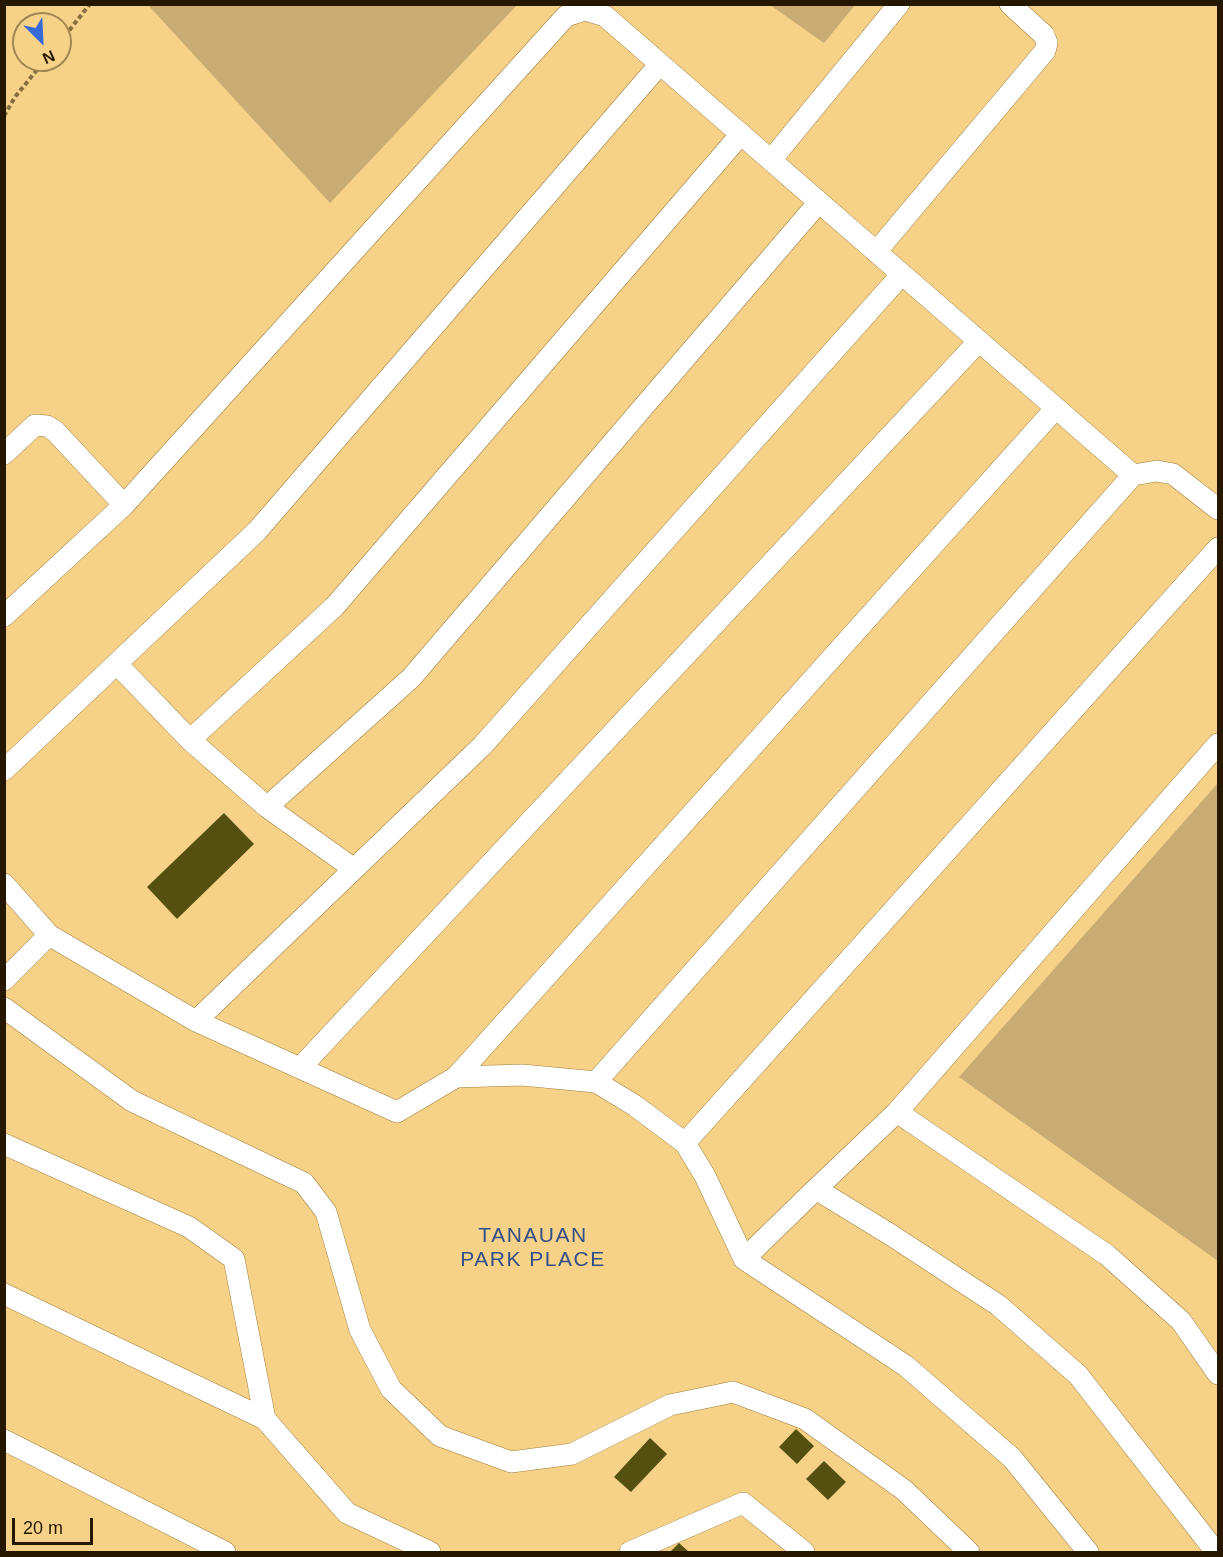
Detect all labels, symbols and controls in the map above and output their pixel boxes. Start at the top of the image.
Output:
north arrow [12,12,72,72]
text: N [40,47,57,67]
district label: TANAUAN PARK PLACE [460,1223,606,1273]
scale bar [15,1506,96,1544]
text: 20 m [23,1518,63,1538]

